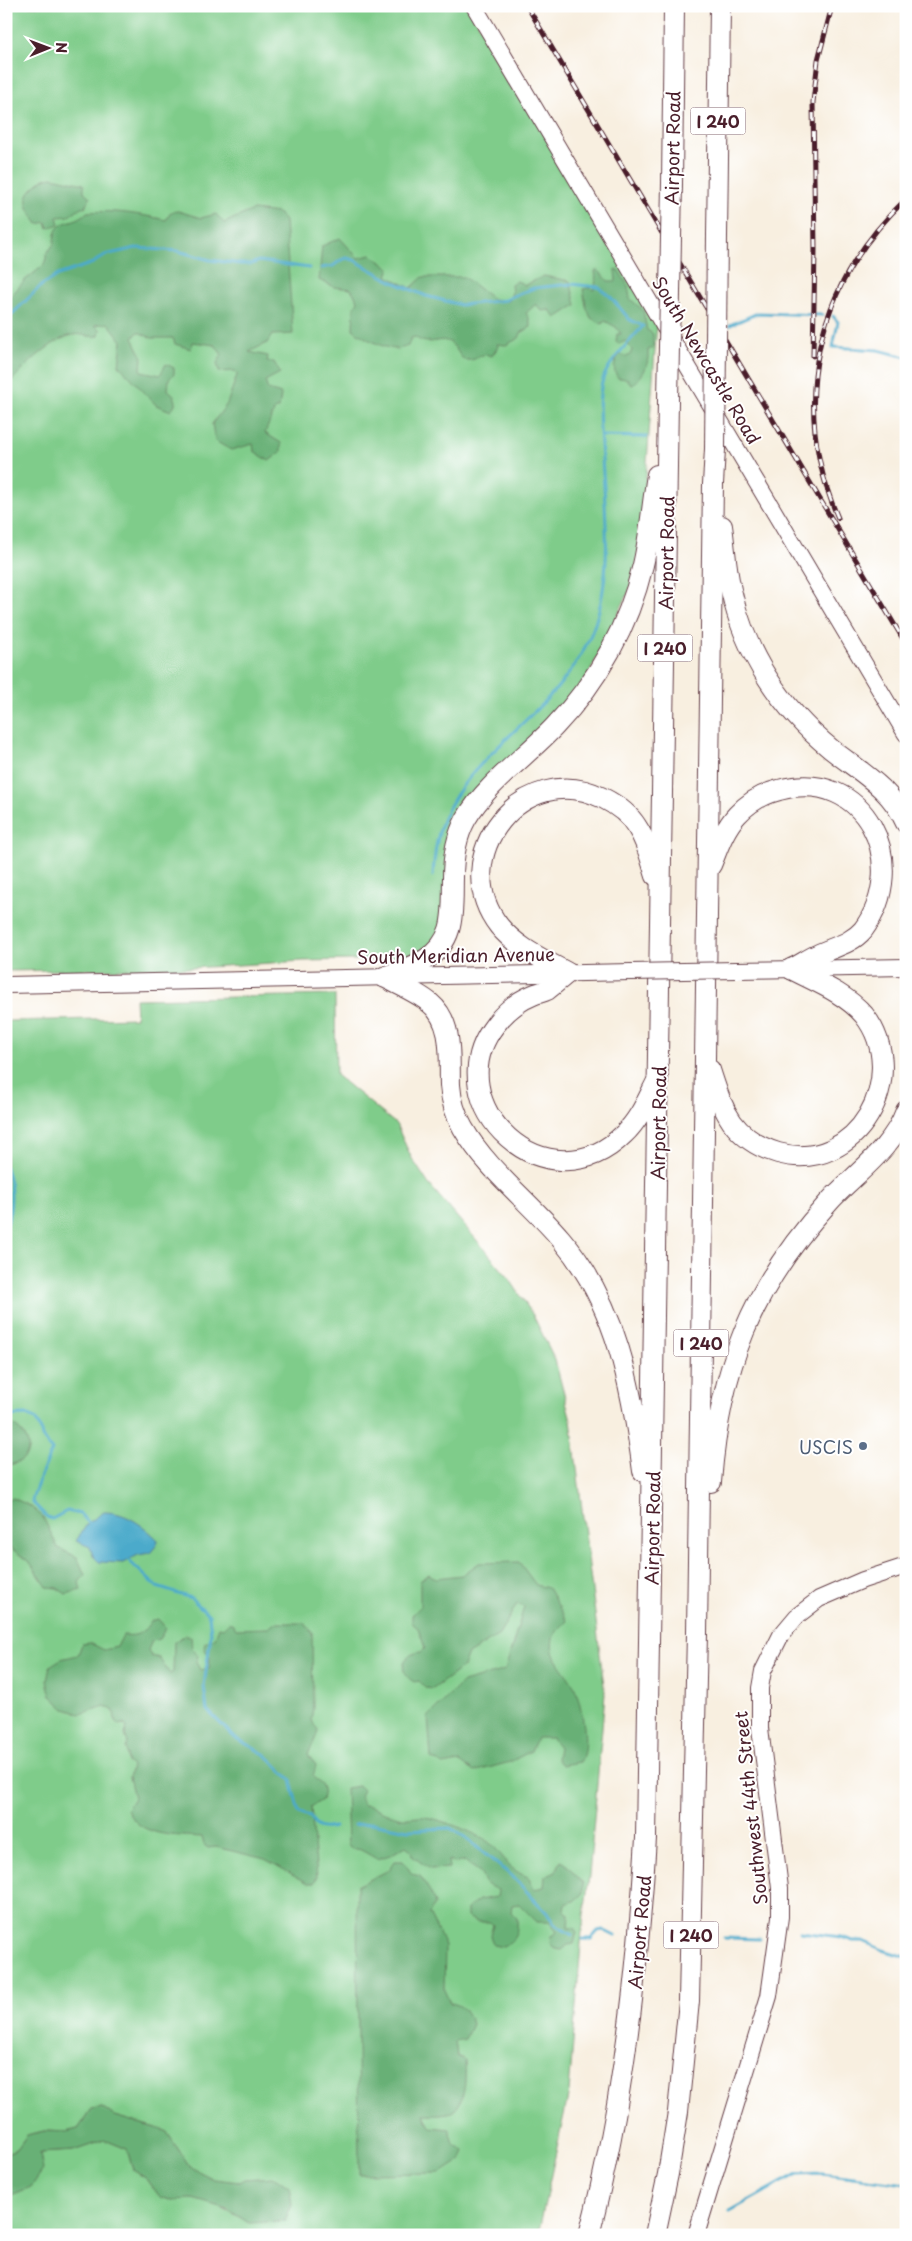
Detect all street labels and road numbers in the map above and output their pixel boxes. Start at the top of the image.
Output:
street label: Airport Road [658,91,686,205]
road number: I 240 [690,108,746,134]
street label: South Newcastle Road [646,271,768,449]
street label: Airport Road [652,496,680,610]
road number: I 240 [638,634,692,661]
street label: South Meridian Avenue [357,940,555,970]
street label: Airport Road [644,1066,672,1180]
road number: I 240 [674,1330,728,1356]
street label: Airport Road [638,1471,666,1585]
street label: Southwest 44th Street [726,1710,774,1906]
street label: Airport Road [621,1874,657,1990]
road number: I 240 [664,1922,718,1948]

